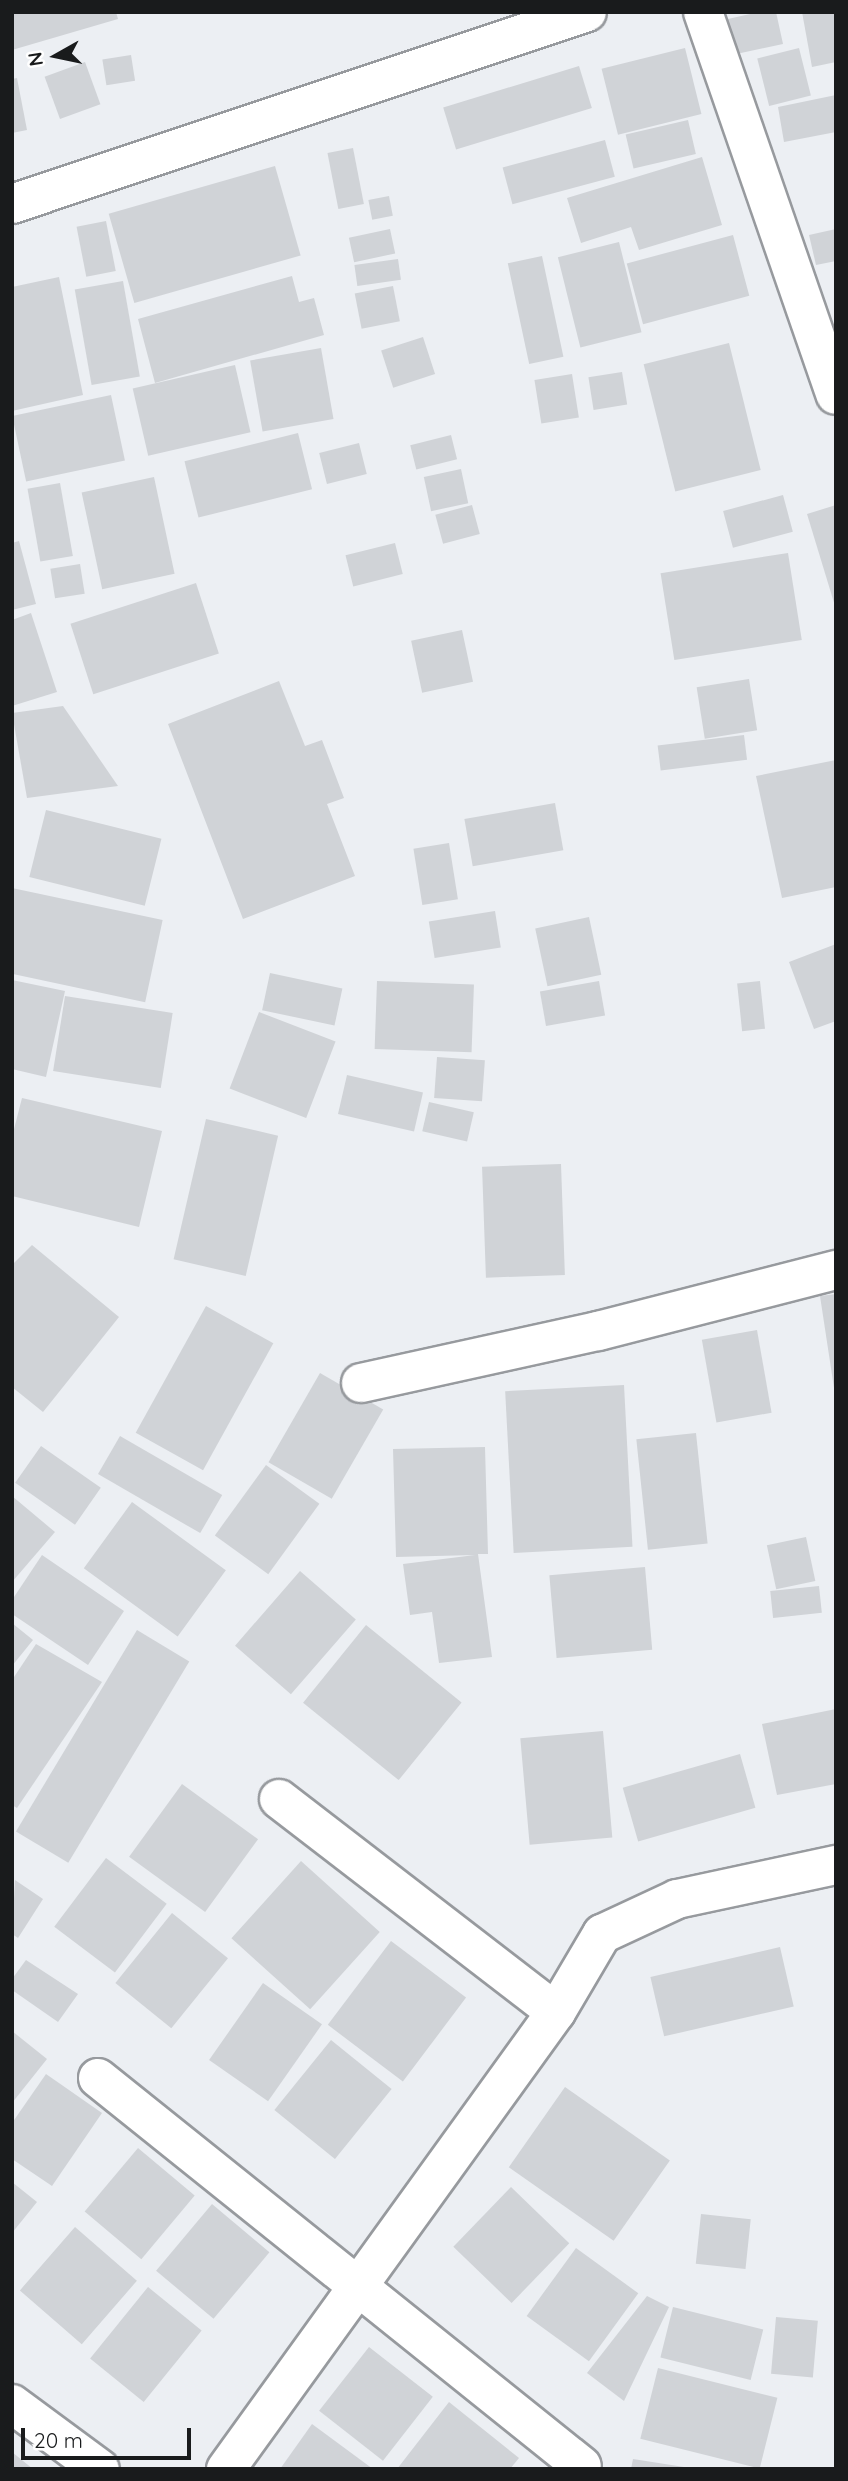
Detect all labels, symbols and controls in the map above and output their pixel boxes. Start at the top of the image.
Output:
north arrow [21,21,91,91]
text: N [22,51,48,68]
scale bar [24,2414,194,2458]
text: 20 m [34,2427,83,2453]

